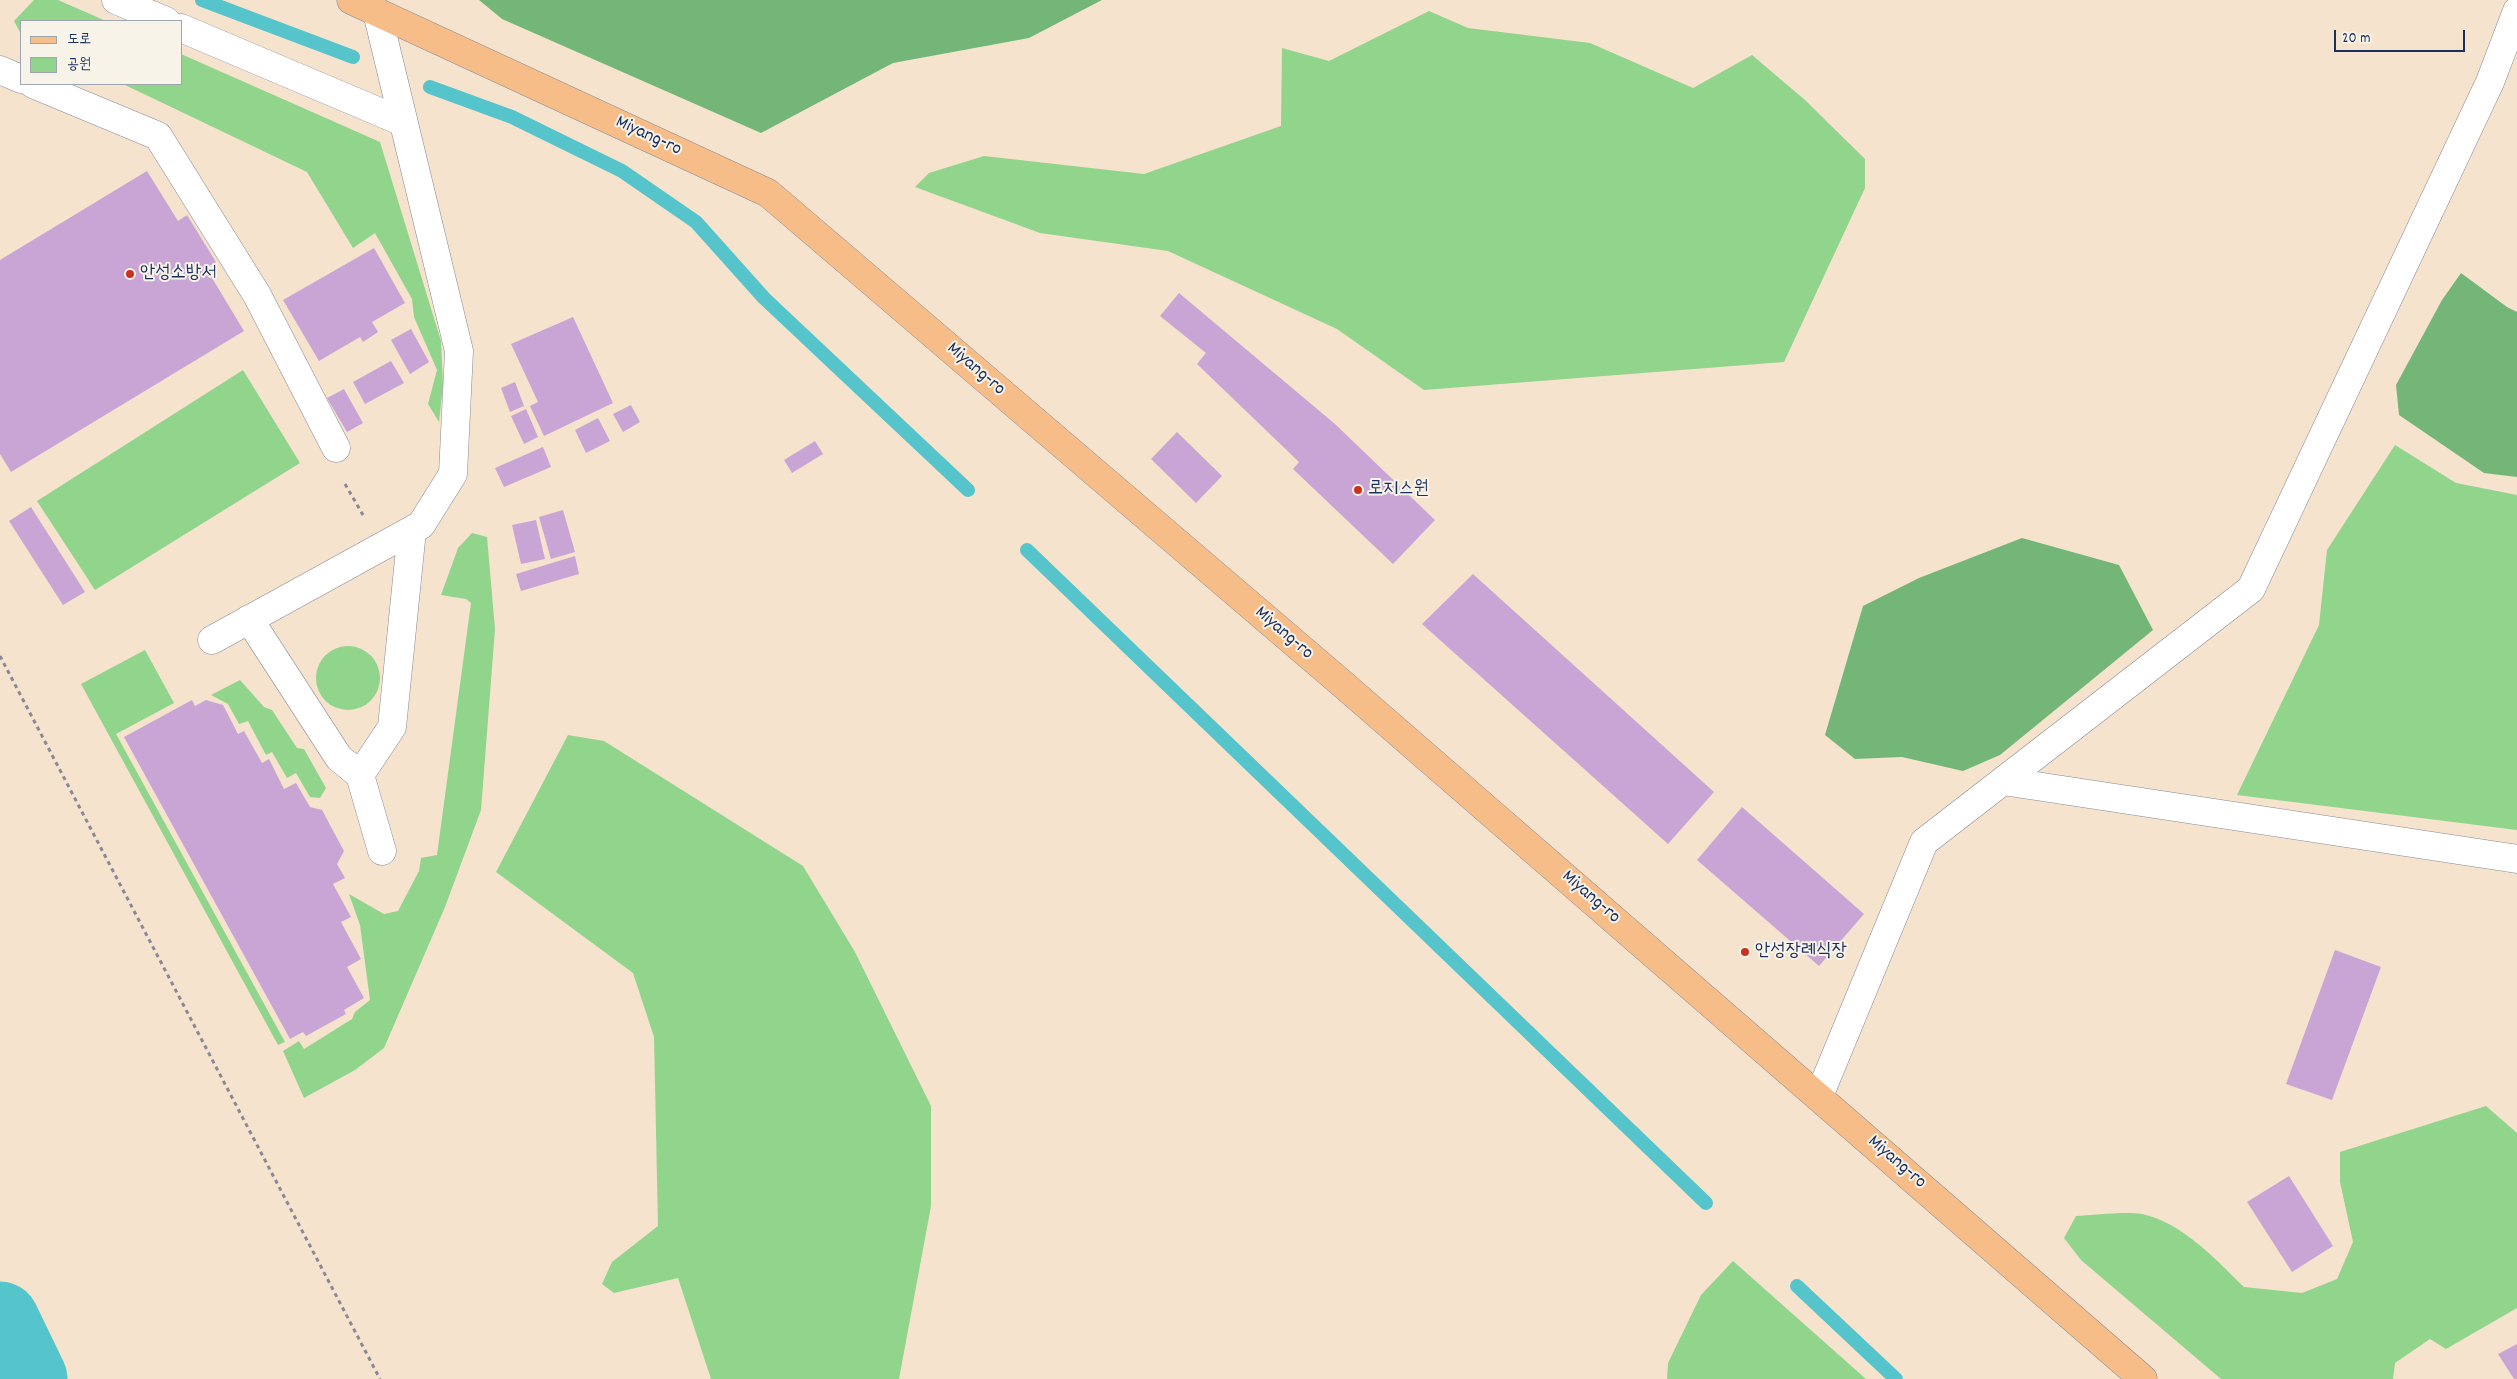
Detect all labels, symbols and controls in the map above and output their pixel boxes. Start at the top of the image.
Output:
legend [20,20,182,85]
scale bar [2337,20,2468,52]
text: 20 m [2342,28,2370,50]
text: 도로 [67,29,91,51]
text: 공원 [67,54,91,76]
street label: Miyang-ro [611,112,685,162]
place label: 안성소방서 [140,263,216,285]
marker: 안성소방서 [124,268,136,280]
street label: Miyang-ro [941,338,1009,402]
place label: 로지스원 [1368,479,1429,501]
marker: 로지스원 [1352,484,1364,496]
street label: Miyang-ro [1249,602,1317,666]
street label: Miyang-ro [1556,866,1624,930]
place label: 안성장례식장 [1755,941,1847,963]
marker: 안성장례식장 [1739,946,1751,958]
street label: Miyang-ro [1862,1131,1930,1195]

